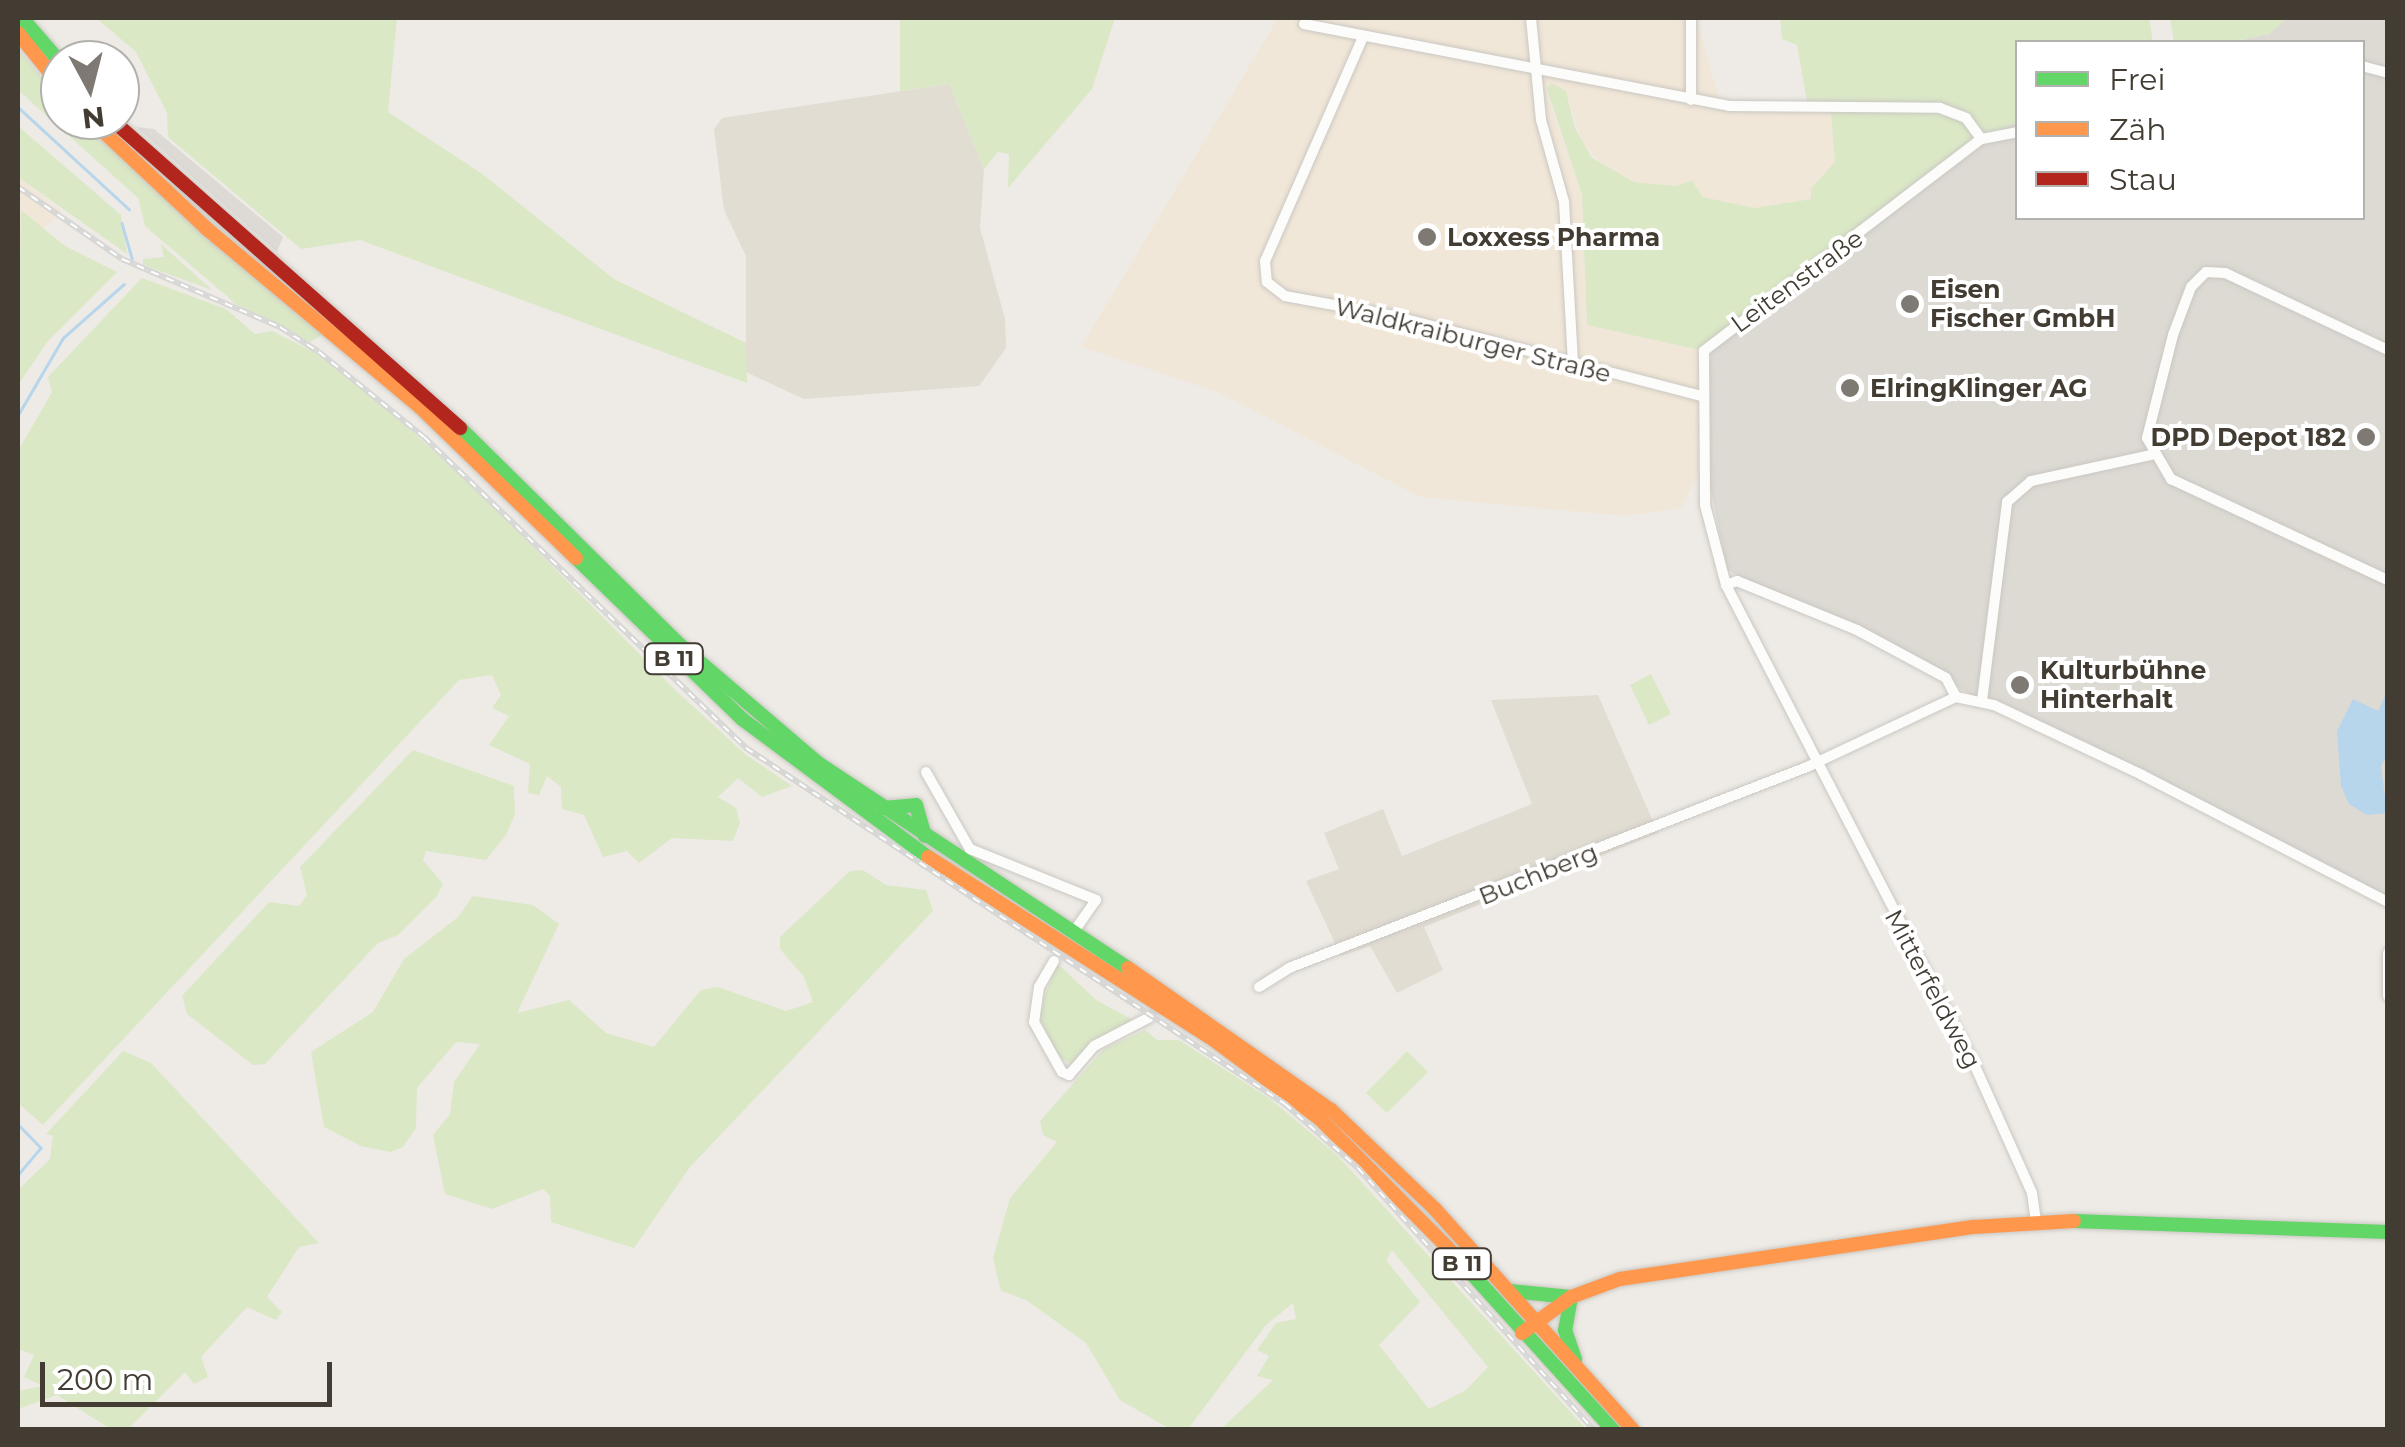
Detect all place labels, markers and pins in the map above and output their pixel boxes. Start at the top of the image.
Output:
place label: Loxxess Pharma [1447,222,1660,252]
marker: Loxxess Pharma [1416,226,1438,248]
place label: Eisen Fischer GmbH [1930,275,2115,334]
marker: Eisen Fischer GmbH [1899,293,1921,315]
place label: ElringKlinger AG [1870,373,2088,403]
marker: ElringKlinger AG [1839,377,1861,399]
place label: DPD Depot 182 [2151,422,2346,452]
marker: DPD Depot 182 [2355,426,2377,448]
place label: Kulturbühne Hinterhalt [2040,656,2206,715]
marker: Kulturbühne Hinterhalt [2009,674,2031,696]

